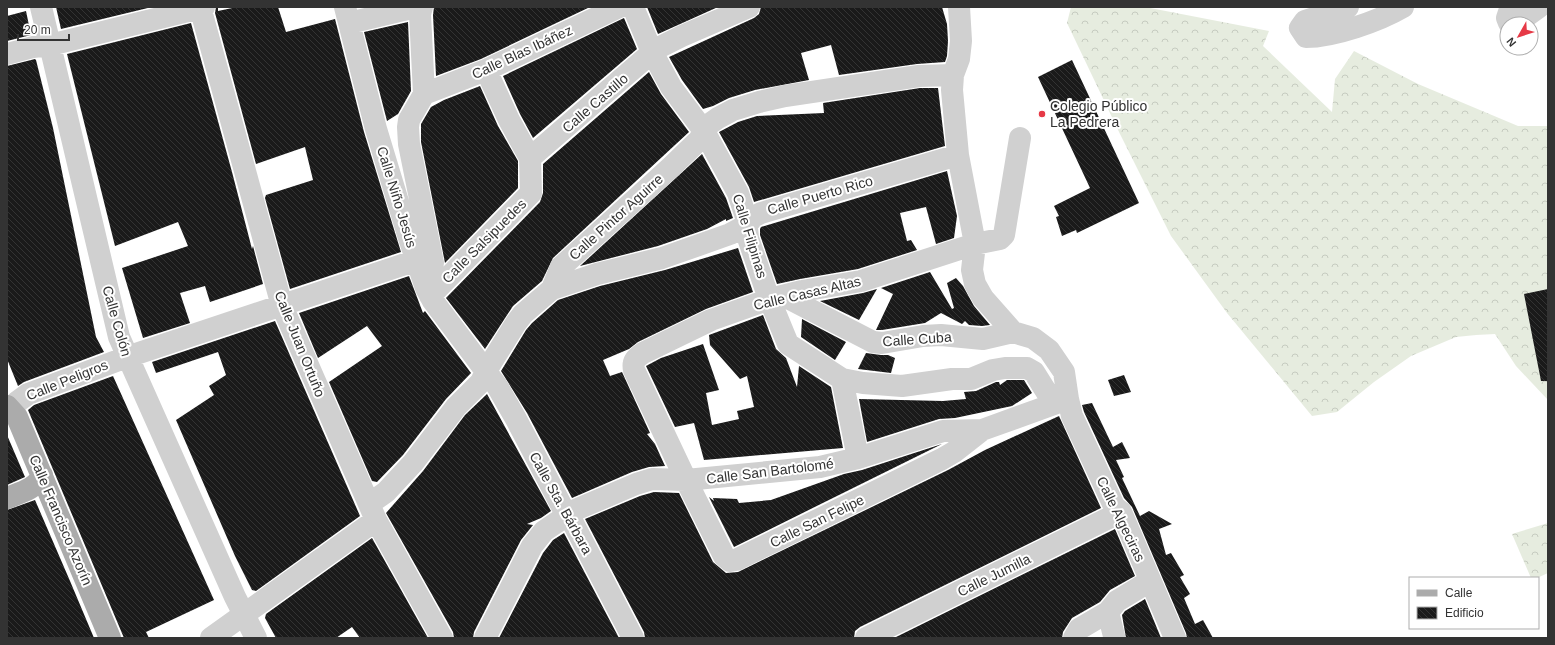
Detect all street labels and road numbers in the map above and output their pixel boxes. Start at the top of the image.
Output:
street label: Calle Blas Ibáñez [469,22,575,82]
street label: Calle Castillo [559,70,631,136]
street label: Calle Niño Jesús [374,144,420,250]
street label: Calle Pintor Aguirre [566,171,666,263]
street label: Calle Puerto Rico [765,172,875,218]
street label: Calle Filipinas [730,192,770,280]
street label: Calle Salsipuedes [439,196,529,286]
street label: Calle Casas Altas [752,273,862,313]
street label: Calle Colón [99,284,135,358]
street label: Calle Juan Ortuño [271,289,329,400]
street label: Calle Cuba [882,329,952,349]
street label: Calle Peligros [24,356,110,404]
street label: Calle Sta. Bárbara [526,449,596,557]
street label: Calle Francisco Azorín [26,452,96,588]
street label: Calle San Bartolomé [705,455,835,487]
street label: Calle Algeciras [1094,474,1148,564]
street label: Calle San Felipe [767,491,867,551]
street label: Calle Jumilla [955,550,1033,600]

